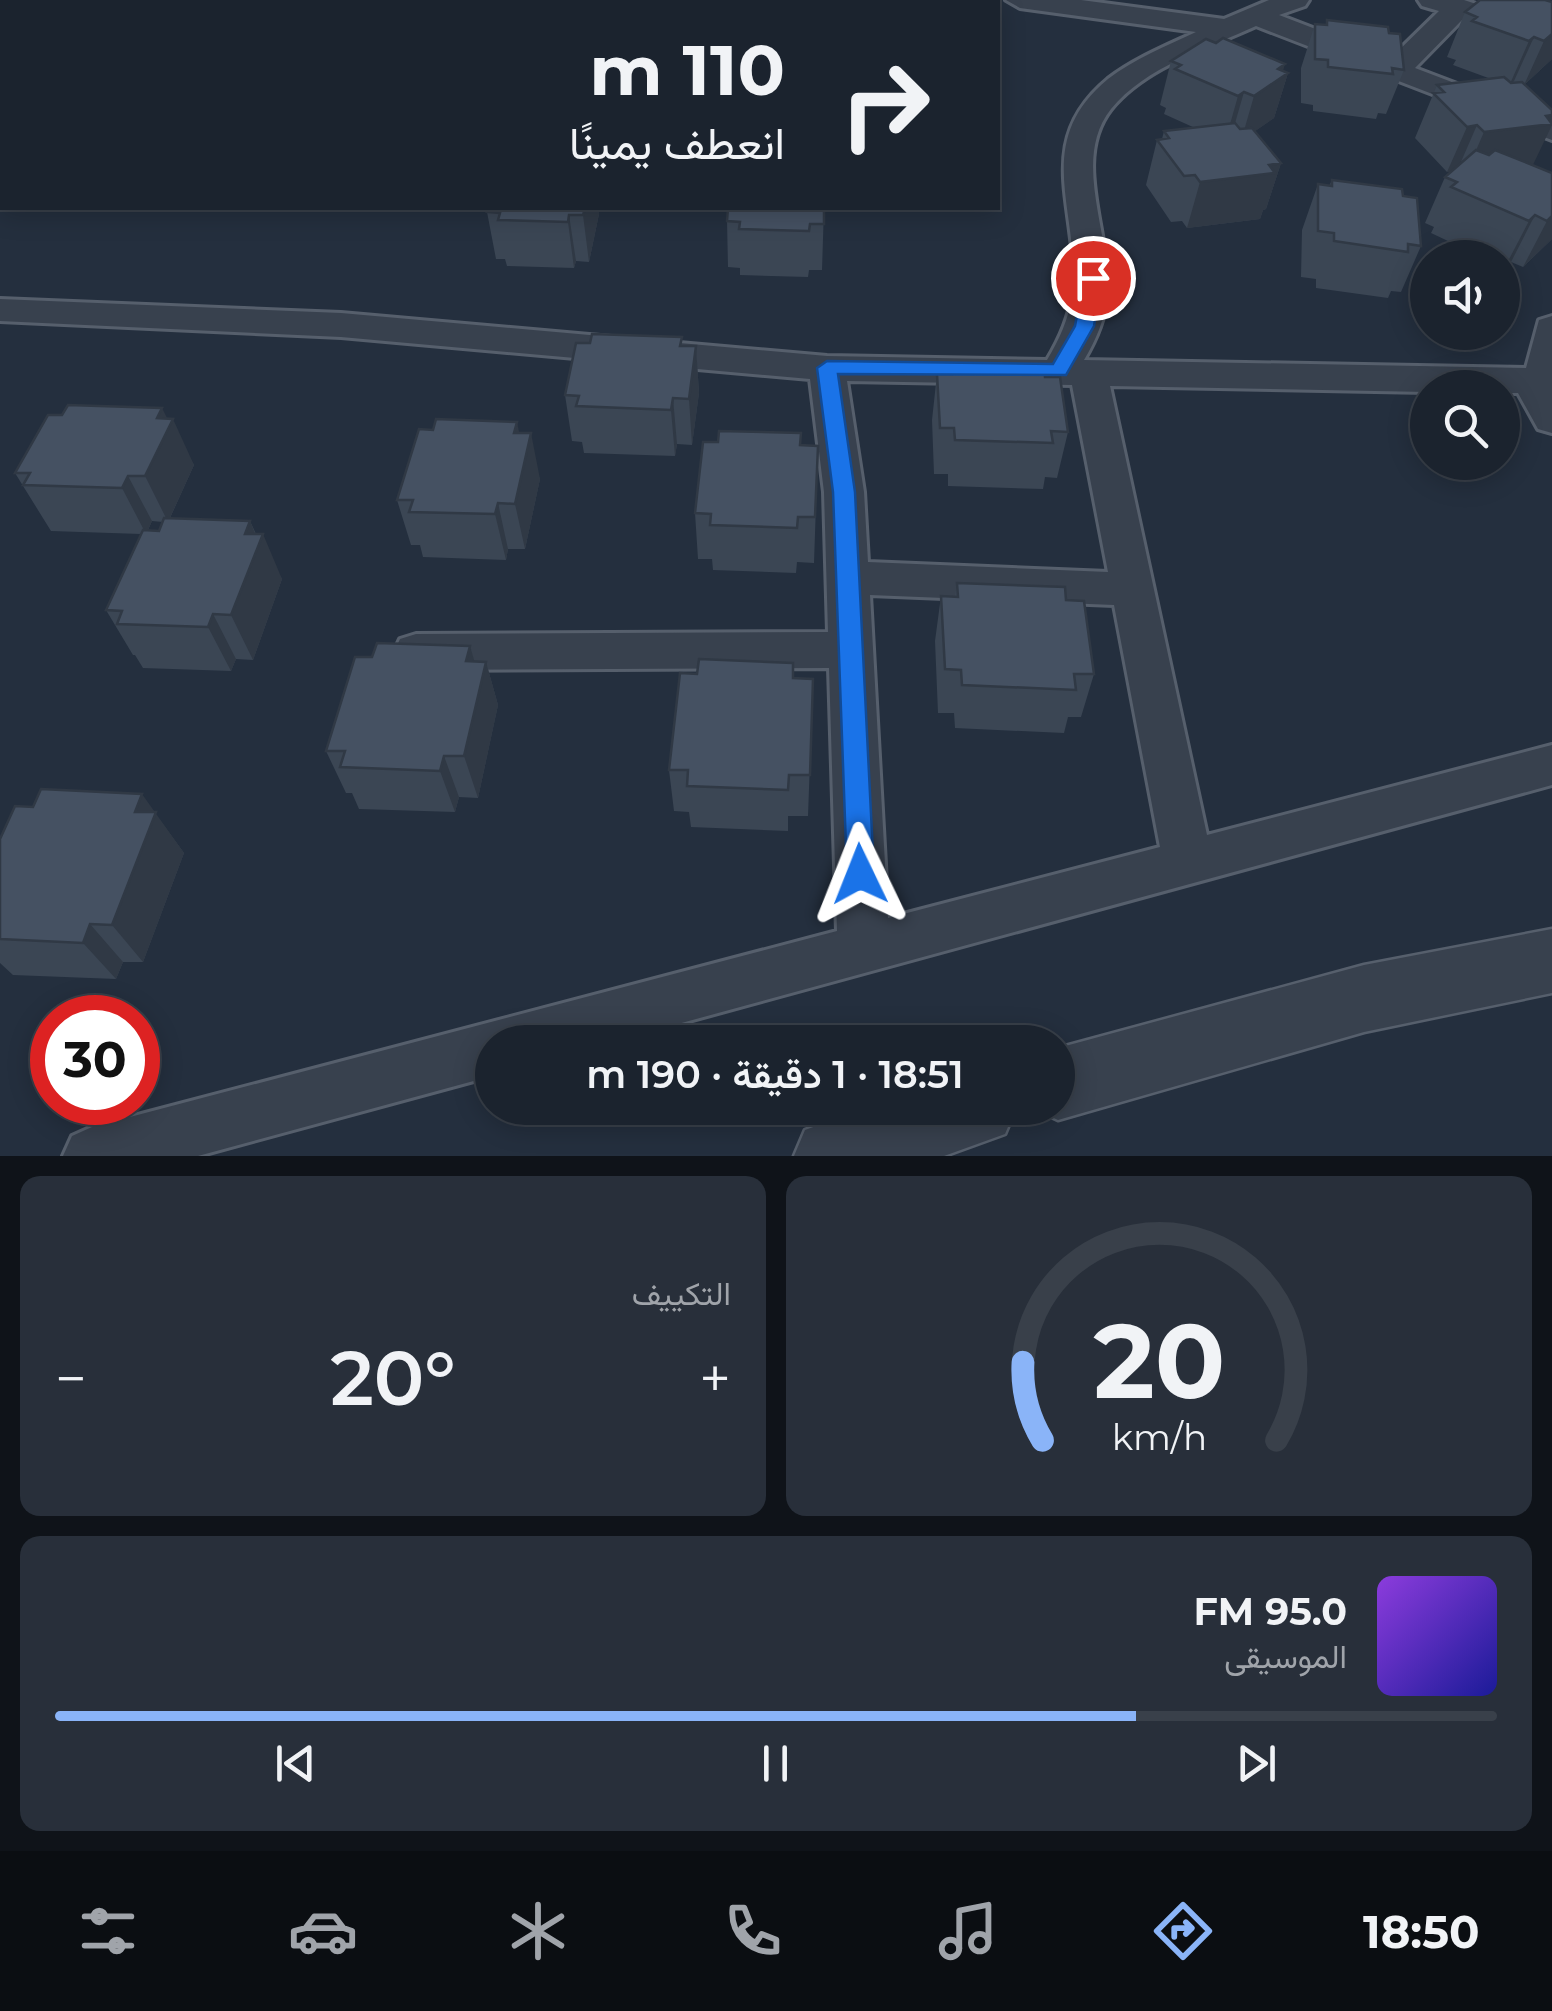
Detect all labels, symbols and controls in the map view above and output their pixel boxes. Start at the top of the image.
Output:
text: 110 m [589,27,785,113]
icon: right [820,40,950,170]
text: انعطف يمينًا [569,115,785,170]
pin [1051,236,1136,321]
map controls [1410,240,1520,480]
button: sound [1410,240,1520,350]
icon: arrive [1066,251,1121,306]
button: search [1410,370,1520,480]
position arrow [808,822,912,926]
speed limit sign: 30 [30,995,160,1125]
text: 18:51 · 1 دقيقة · 190 m [586,1051,964,1098]
text: التكييف [632,1274,731,1313]
text: 20 [1093,1297,1225,1424]
text: 20° [330,1332,456,1424]
text: − [55,1345,87,1412]
text: + [699,1345,731,1412]
text: km/h [1111,1415,1207,1459]
text: 95.0 FM [1194,1588,1347,1635]
text: الموسيقى [1224,1637,1347,1676]
icon: previous [268,1736,323,1791]
icon: pause [748,1736,803,1791]
icon: next [1229,1736,1284,1791]
icon: filters [73,1896,143,1966]
icon: car [288,1896,358,1966]
icon: climate [503,1896,573,1966]
icon: phone [718,1896,788,1966]
icon: music [933,1896,1003,1966]
icon: directions [1148,1896,1218,1966]
text: 18:50 [1363,1904,1479,1959]

